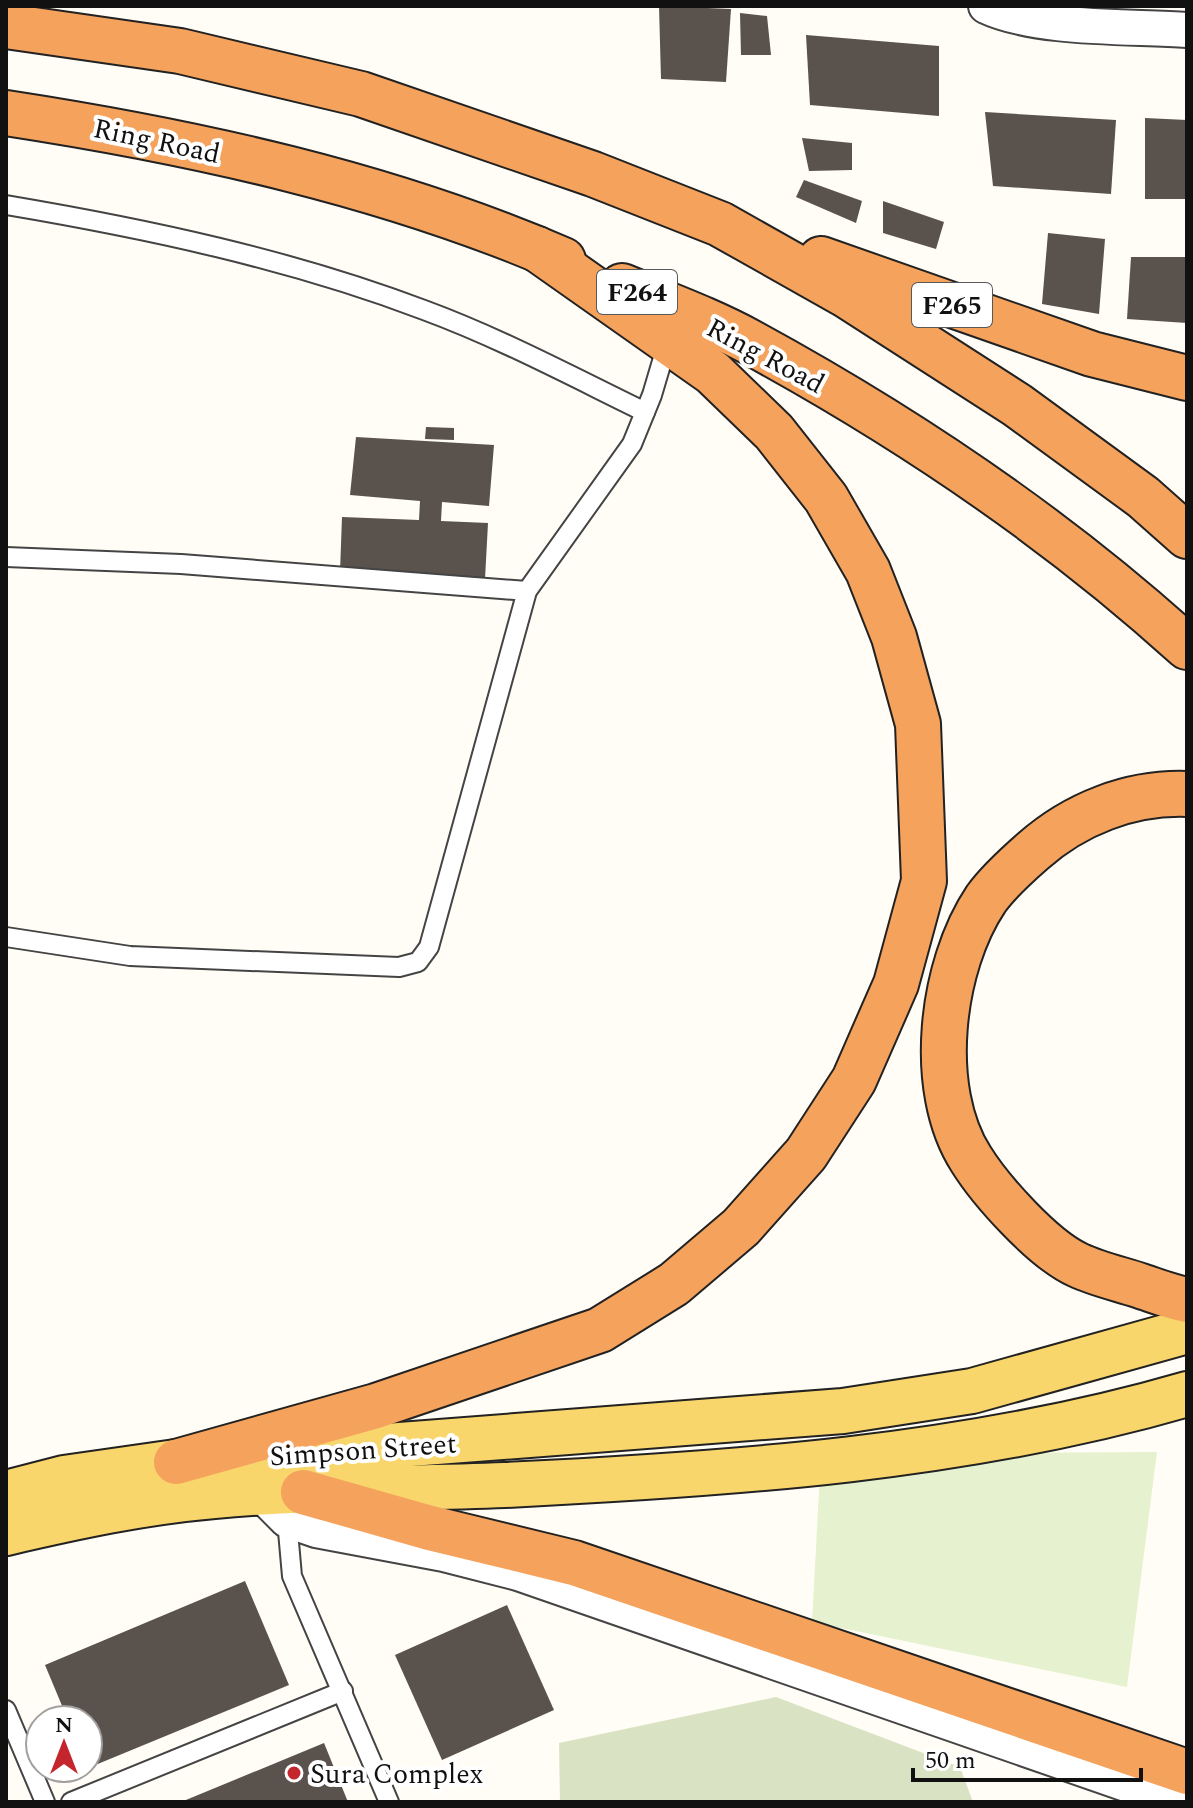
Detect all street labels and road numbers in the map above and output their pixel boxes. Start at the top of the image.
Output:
street label: Ring Road [89,107,224,176]
road number: F264 [597,270,677,314]
road number: F265 [912,283,992,327]
street label: Ring Road [698,307,832,406]
street label: Simpson Street [268,1423,458,1478]

